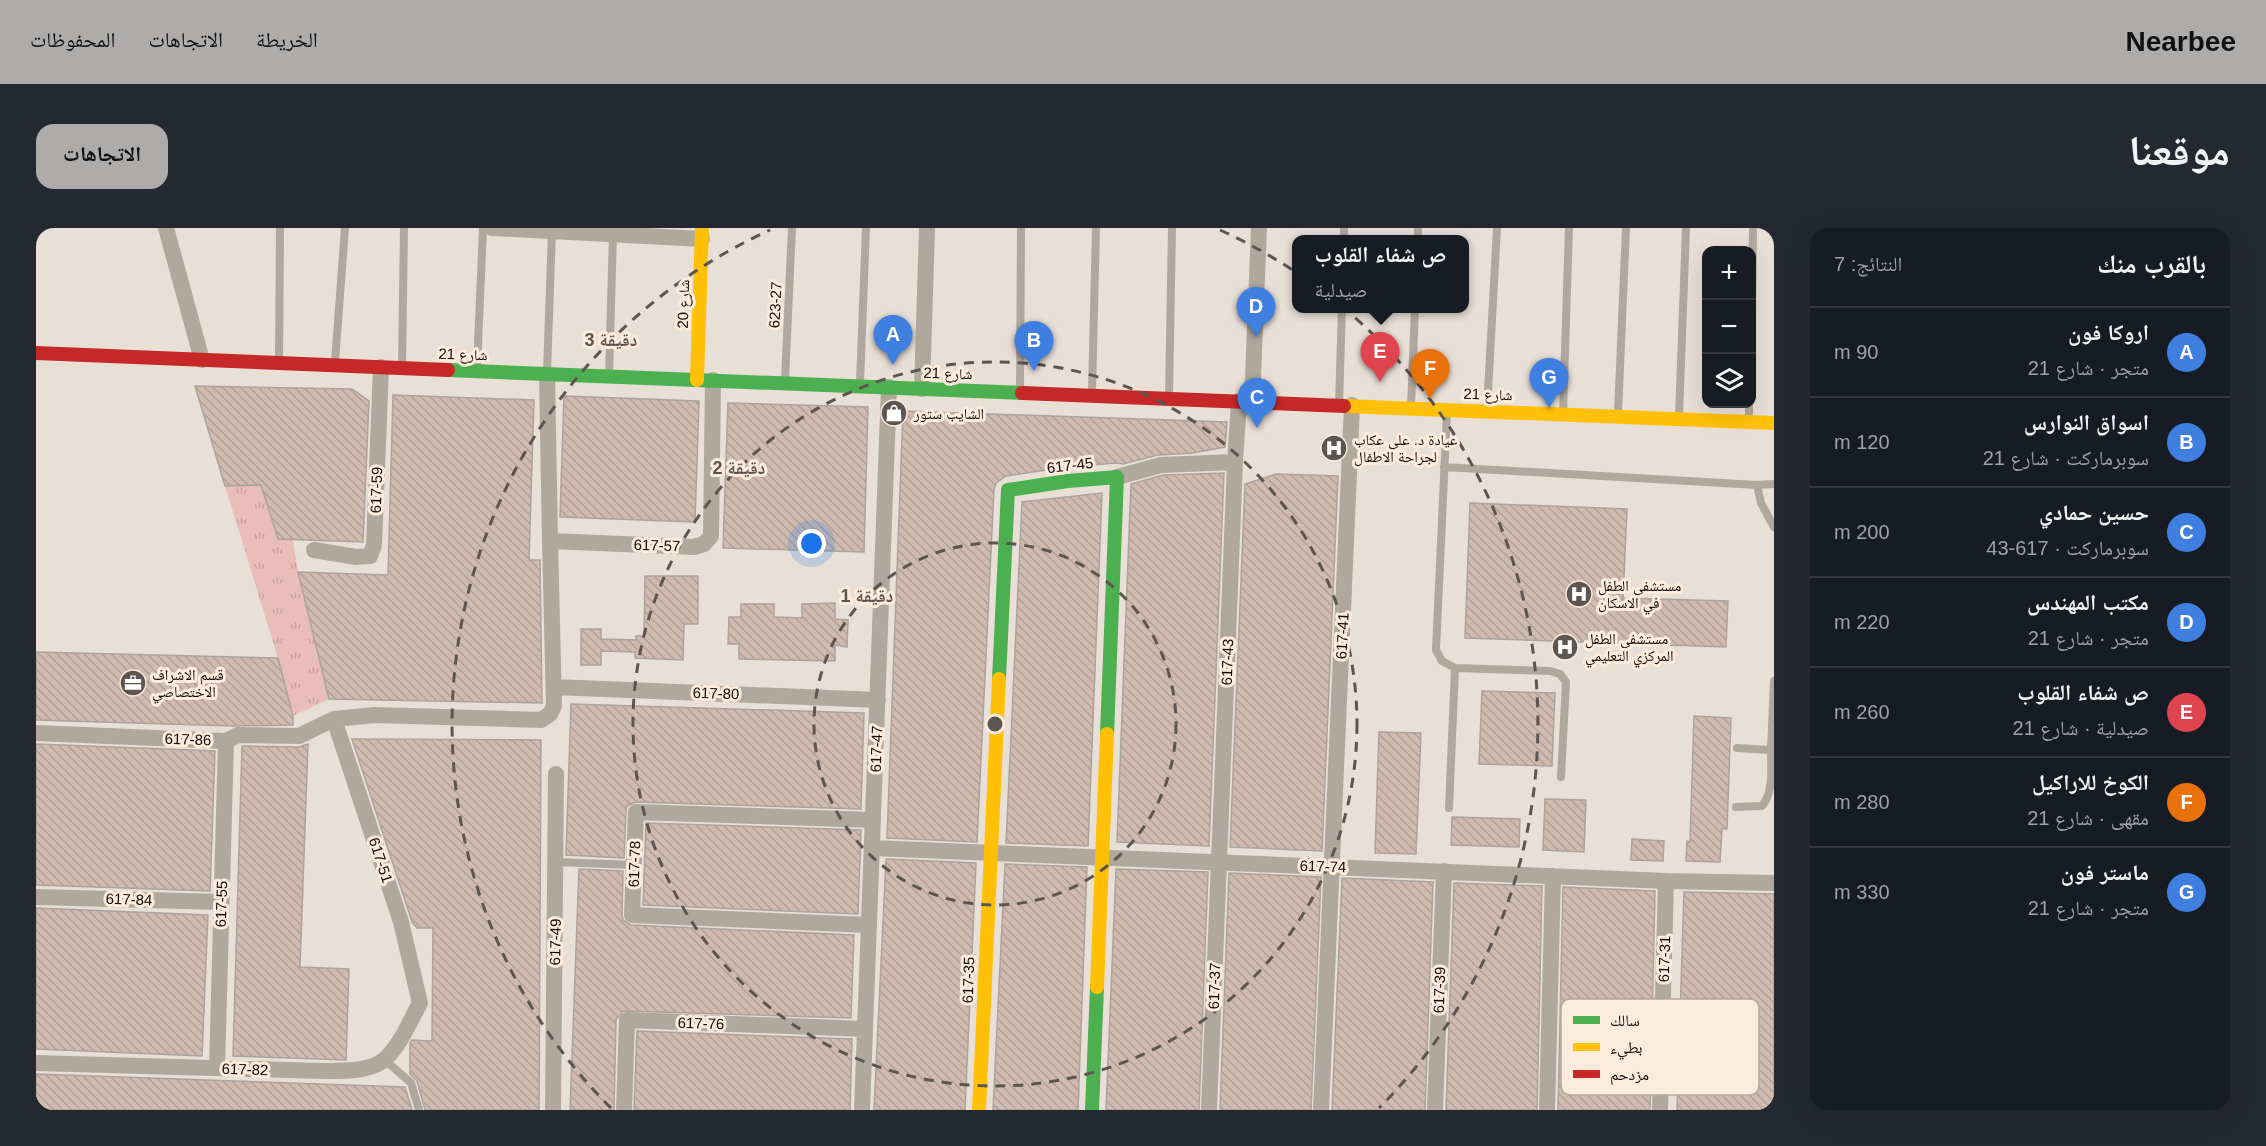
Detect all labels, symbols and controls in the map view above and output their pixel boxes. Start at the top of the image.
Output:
text: Nearbee [2125,26,2236,57]
text: المحفوظات [30,28,115,51]
text: الاتجاهات [148,28,223,51]
text: الخريطة [256,28,318,51]
button: الاتجاهات [36,124,168,189]
text: موقعنا [2129,127,2230,174]
popup [1292,235,1469,313]
text: ص شفاء القلوب [1315,242,1446,267]
map controls [1702,246,1756,408]
button: + [1702,246,1756,300]
text: بالقرب منك [2097,249,2206,279]
text: النتائج: 7 [1834,253,1902,275]
street label: شارع 20 [674,279,694,329]
text: صيدلية [1315,279,1367,301]
street label: 623-27 [765,281,785,329]
pin: D [1236,288,1276,337]
button: − [1702,300,1756,354]
pin: A [874,316,912,365]
text: اروكا فون [2068,320,2149,345]
pin: B [1014,322,1054,371]
text: 3 دقيقة [585,330,638,350]
pin: E [1360,332,1400,382]
text: 90 m [1834,341,1878,363]
text: A [2179,341,2194,363]
street label: شارع 21 [438,345,488,365]
pin: F [1410,350,1450,399]
button: layers [1702,354,1756,408]
text: متجر · شارع 21 [2028,357,2149,379]
pin: G [1530,358,1568,408]
street label: شارع 21 [923,364,973,384]
pin: C [1238,378,1276,428]
street label: شارع 21 [1463,385,1513,405]
shop icon: الشايب ستور [879,398,909,428]
place label: الشايب ستور [913,405,984,423]
text: اسواق النوارس [2024,410,2149,435]
place label: عيادة د. علي عكاب لجراحة الاطفال [1354,431,1458,467]
text: 120 m [1834,431,1890,453]
text: B [2179,431,2194,453]
hospital icon: عيادة د. علي عكاب لجراحة الاطفال [1319,433,1349,463]
text: سوبرماركت · شارع 21 [1983,447,2149,469]
street label: 617-45 [1046,454,1094,476]
text: 2 دقيقة [713,458,766,478]
street label: 617-59 [367,466,385,514]
text: حسين حمادي [2039,500,2149,525]
text: 200 m [1834,521,1890,543]
text: C [2179,521,2194,543]
your location [797,529,826,558]
street label: 617-57 [633,536,681,554]
text: سوبرماركت · 617-43 [1986,537,2149,559]
place label: مستشفى الطفل في الاسكان [1598,577,1681,614]
hospital icon: مستشفى الطفل في الاسكان [1564,579,1594,609]
text: 1 دقيقة [841,586,894,606]
text: مكتب المهندس [2027,590,2149,615]
text: 220 m [1834,611,1890,633]
text: D [2179,611,2194,633]
street label: 617-41 [1332,612,1352,660]
text: متجر · شارع 21 [2028,627,2149,649]
place label: مستشفى الطفل المركزي التعليمي [1585,630,1674,667]
hospital icon: مستشفى الطفل المركزي التعليمي [1550,632,1580,662]
street label: 617-43 [1218,638,1236,686]
place label: قسم الاشراف الاختصاصي [152,666,224,703]
office icon: قسم الاشراف الاختصاصي [118,668,148,698]
text: ص شفاء القلوب [2017,680,2149,705]
street label: 617-80 [692,684,740,702]
text: 260 m [1834,701,1890,723]
text: E [2180,701,2193,723]
centre of rings [985,714,1005,734]
text: صيدلية · شارع 21 [2013,717,2149,739]
street label: 617-47 [867,725,885,773]
street label: 617-86 [164,730,212,748]
text: الكوخ للاراكيل [2032,770,2149,795]
text: 280 m [1834,791,1890,813]
text: F [2180,791,2193,813]
text: مقهى · شارع 21 [2027,807,2149,829]
street label: 617-51 [366,835,396,885]
street label: 617-78 [625,840,643,888]
street label: 617-74 [1299,857,1347,875]
text: ماستر فون [2061,860,2149,885]
street label: 617-55 [212,880,230,928]
text: 330 m [1834,881,1890,903]
text: G [2179,881,2194,903]
street label: 617-84 [105,890,153,908]
text: متجر · شارع 21 [2028,897,2149,919]
street label: 617-49 [546,918,564,966]
street label: 617-31 [1655,935,1673,983]
street label: 617-35 [959,956,977,1004]
street label: 617-37 [1205,962,1223,1010]
street label: 617-39 [1430,966,1448,1014]
legend [1561,999,1759,1095]
text: سالك [1610,1012,1640,1029]
street label: 617-76 [677,1014,725,1032]
text: بطيء [1610,1039,1642,1060]
street label: 617-82 [221,1060,269,1078]
text: مزدحم [1610,1066,1649,1085]

